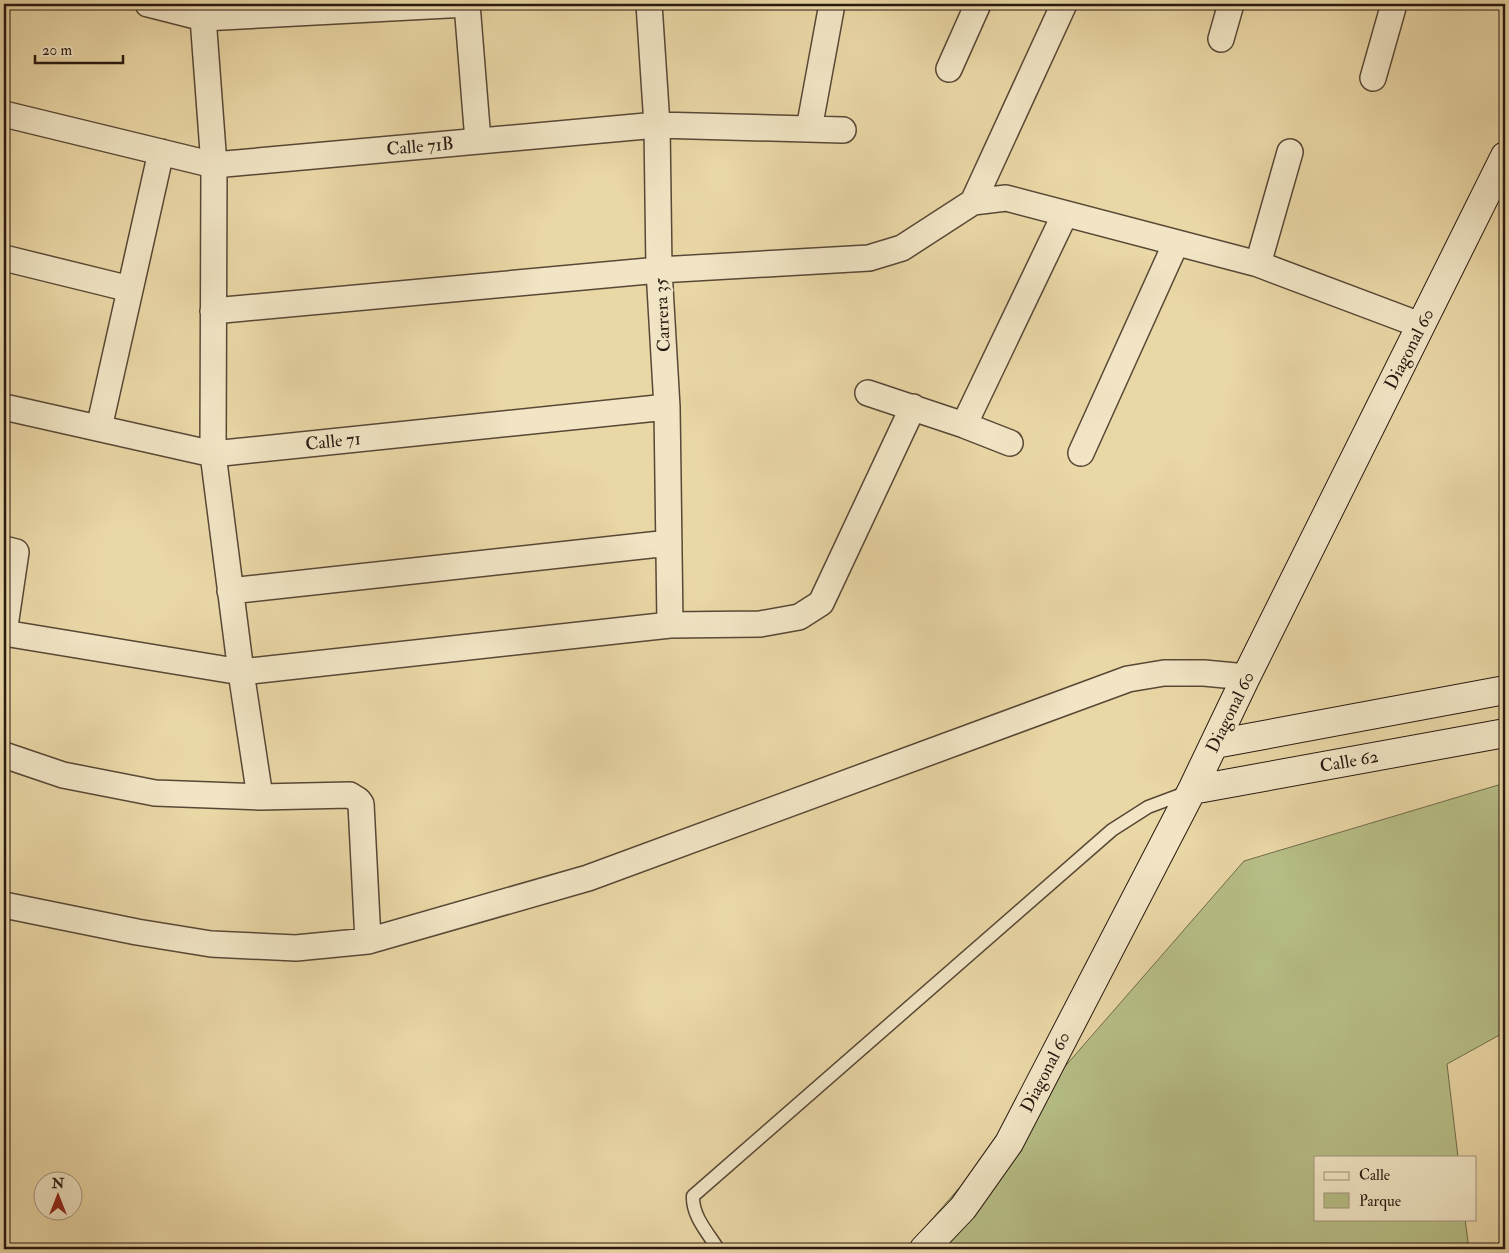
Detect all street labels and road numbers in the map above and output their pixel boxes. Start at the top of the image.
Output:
street label: Calle 71B [385,132,455,161]
street label: Carrera 35 [649,277,676,353]
street label: Diagonal 60 [1379,305,1440,394]
street label: Calle 71 [304,427,362,456]
street label: Diagonal 60 [1201,668,1260,757]
street label: Calle 62 [1318,745,1380,778]
street label: Diagonal 60 [1015,1028,1076,1117]

